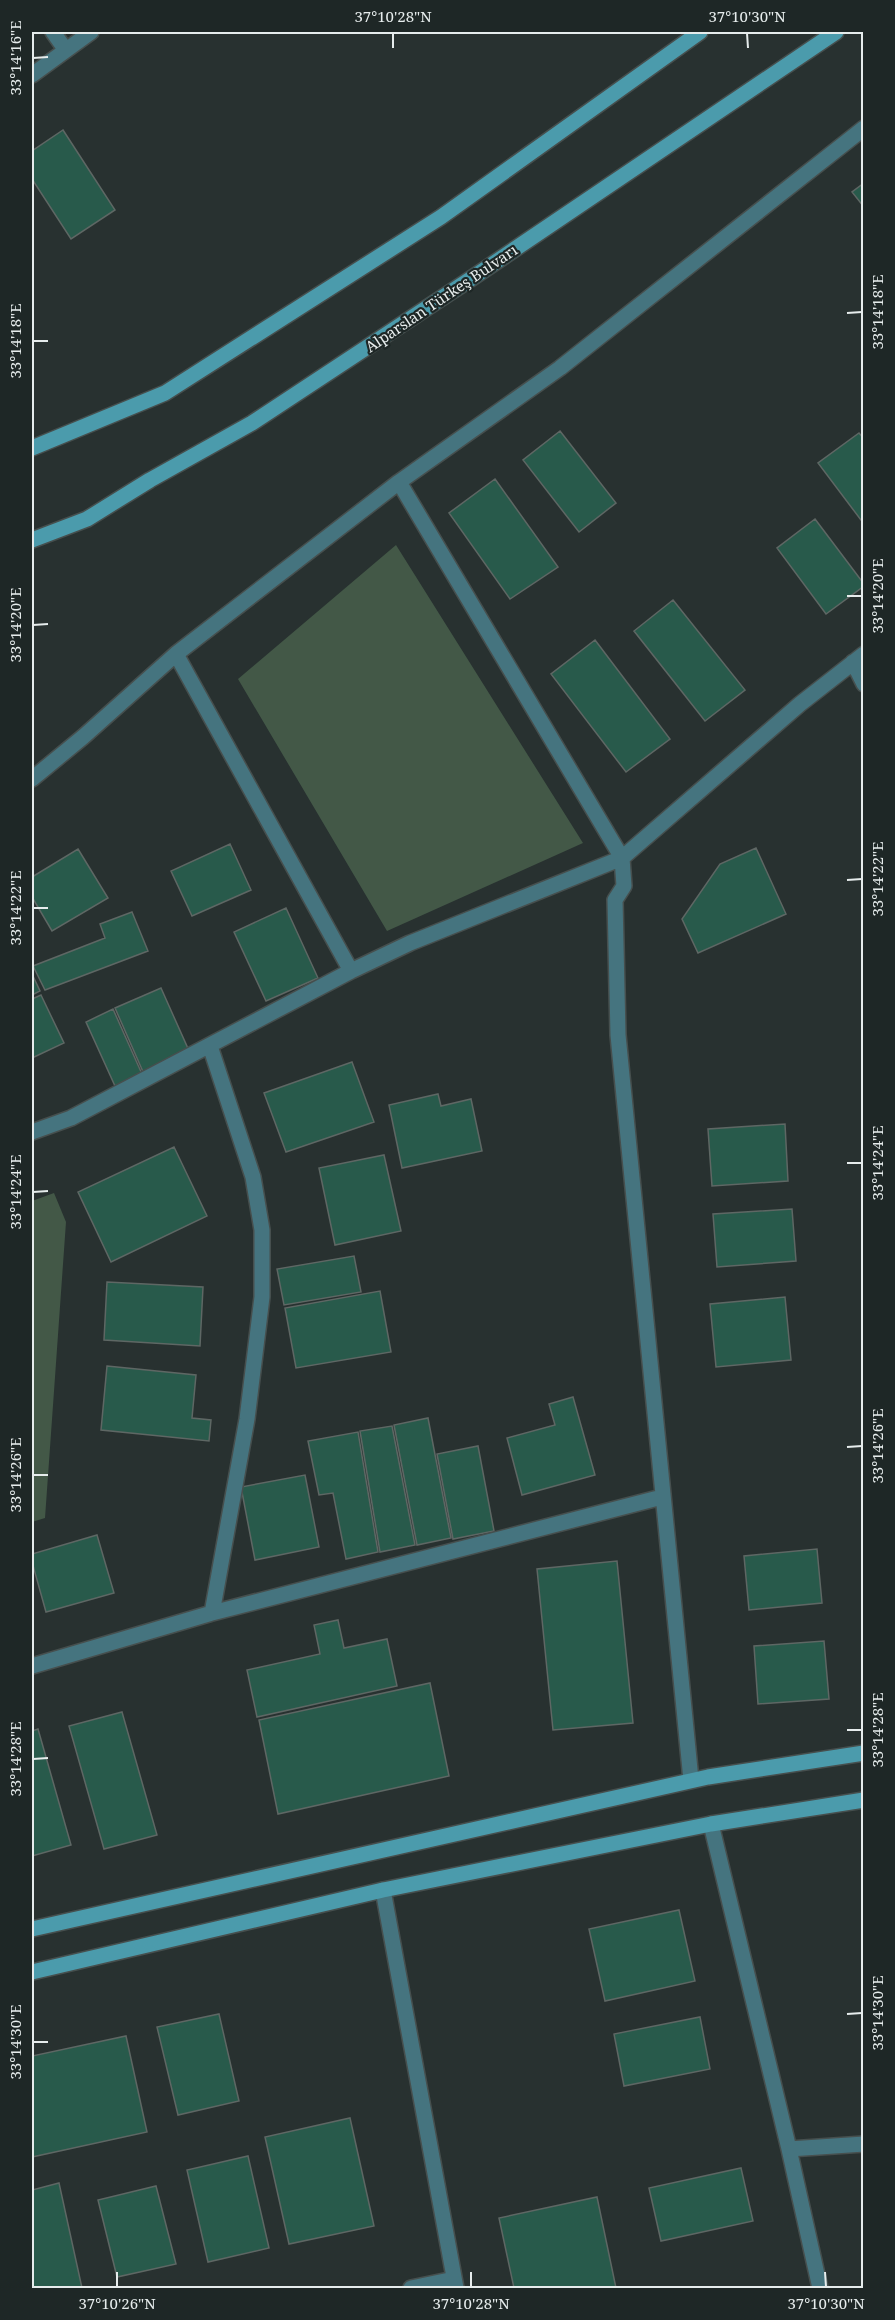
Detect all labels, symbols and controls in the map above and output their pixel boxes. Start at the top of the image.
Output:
text: 37°10'28"N [354,6,432,26]
text: 37°10'30"N [708,6,786,26]
text: 33°14'16"E [5,20,25,96]
street label: Alparslan Türkeş Bulvarı [361,239,521,356]
text: 33°14'18"E [867,274,887,350]
text: 33°14'18"E [5,303,25,379]
text: 33°14'20"E [867,558,887,634]
text: 33°14'20"E [5,587,25,663]
text: 33°14'22"E [867,841,887,917]
text: 33°14'22"E [5,870,25,946]
text: 33°14'24"E [867,1125,887,1201]
text: 33°14'24"E [5,1154,25,1230]
text: 33°14'26"E [867,1408,887,1484]
text: 33°14'26"E [5,1437,25,1513]
text: 33°14'28"E [867,1692,887,1768]
text: 33°14'28"E [5,1721,25,1797]
text: 33°14'30"E [867,1975,887,2051]
text: 33°14'30"E [5,2004,25,2080]
text: 37°10'26"N [78,2293,156,2313]
text: 37°10'28"N [432,2293,510,2313]
text: 37°10'30"N [787,2293,865,2313]

